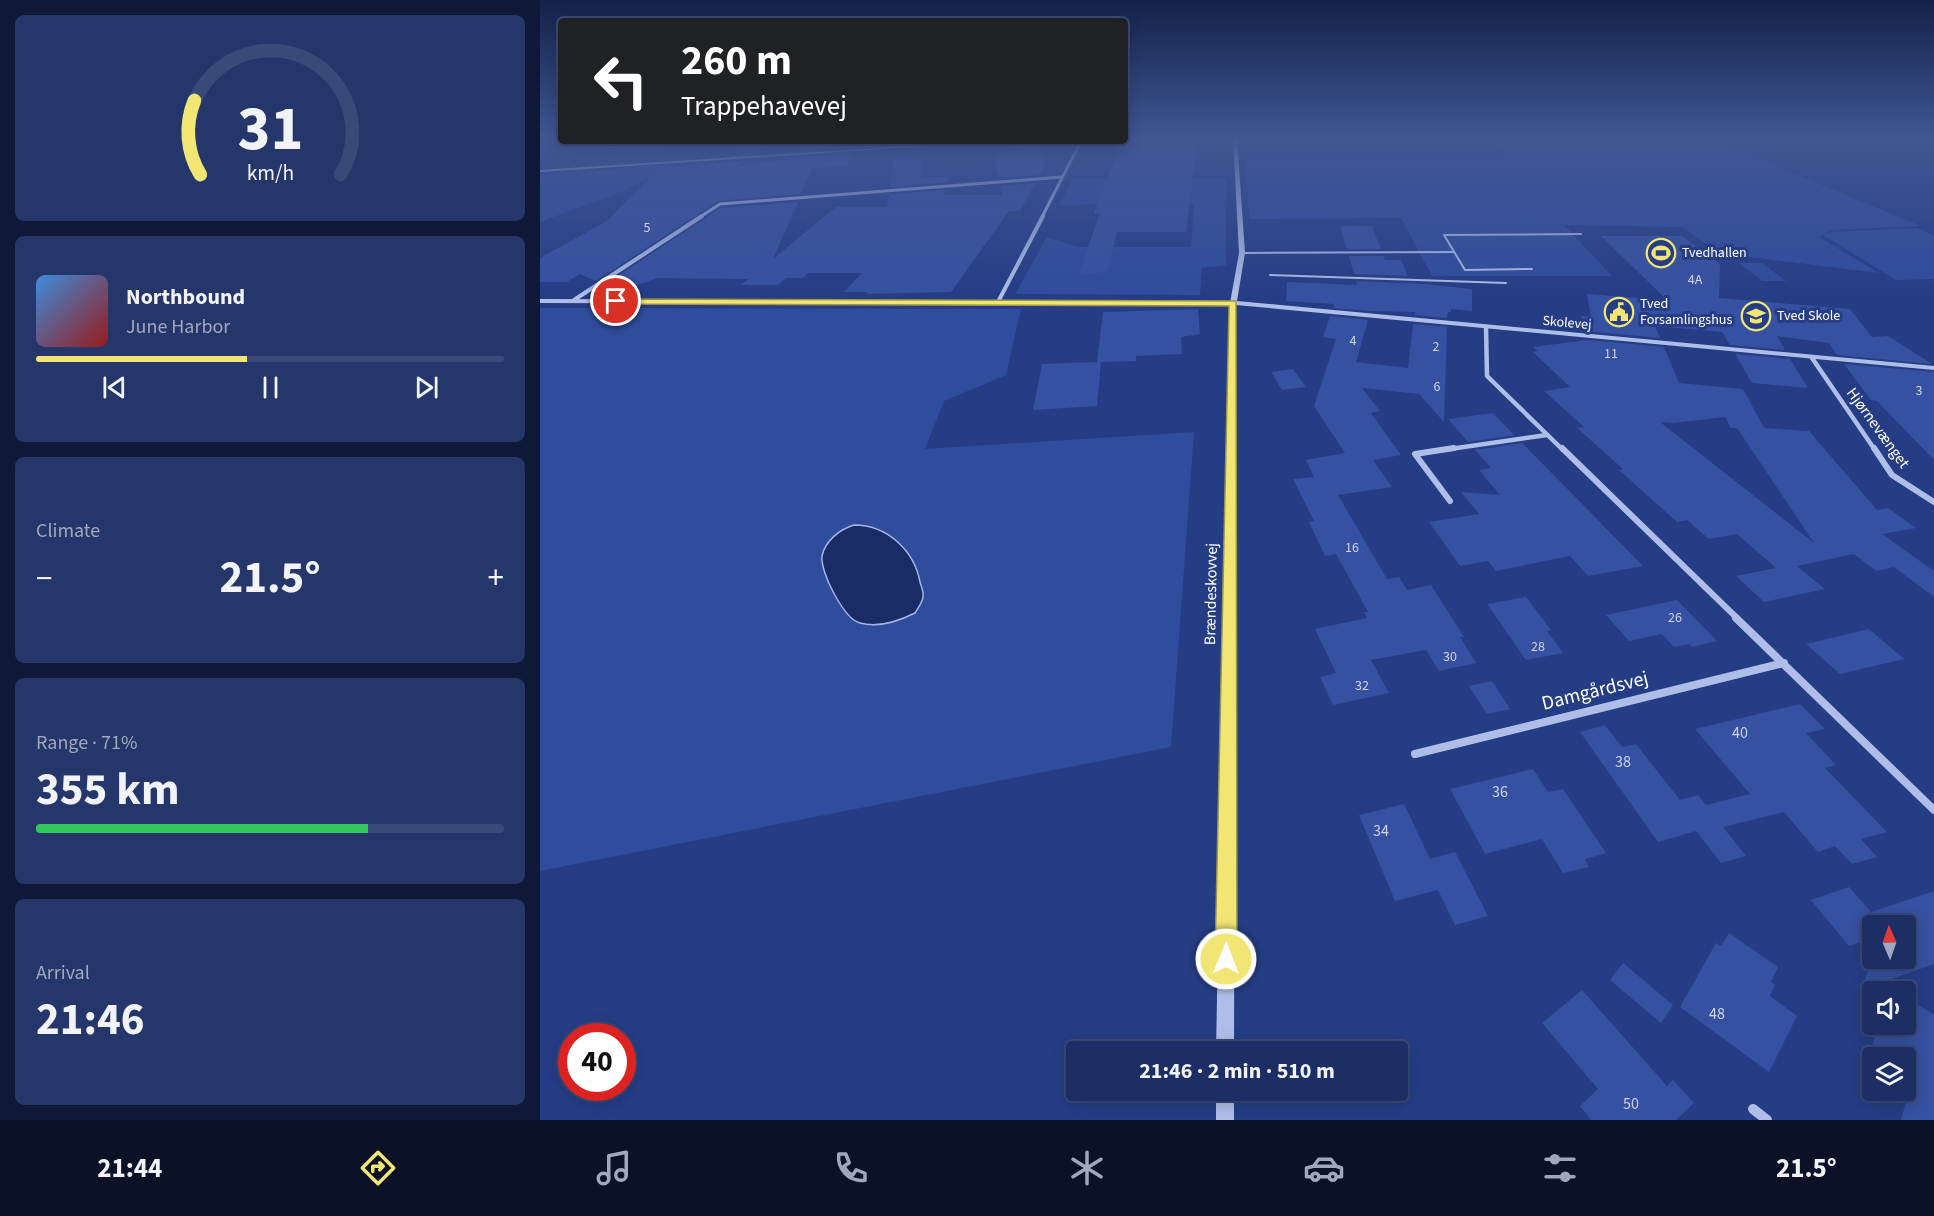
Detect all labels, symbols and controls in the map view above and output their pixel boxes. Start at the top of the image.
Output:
text: 260 m [681,31,792,91]
icon: left [582,42,660,120]
text: 31 [237,85,303,174]
text: Trappehavevej [681,87,847,126]
text: km/h [246,158,294,189]
house number: 5 [644,218,651,238]
sports icon: Tvedhallen [1645,237,1677,269]
place label: Tvedhallen [1682,243,1747,263]
house number: 4A [1688,270,1703,290]
pin [590,275,641,326]
text: Northbound [126,281,245,313]
icon: arrive [599,284,632,317]
place label: Tved Forsamlingshus [1640,294,1732,330]
public building icon: Tved Forsamlingshus [1603,296,1635,328]
school or university icon: Tved Skole [1740,300,1772,332]
place label: Tved Skole [1777,306,1840,326]
street label: Skolevej [1542,311,1592,335]
text: June Harbor [126,313,230,341]
house number: 4 [1350,331,1357,351]
house number: 2 [1433,337,1440,357]
house number: 11 [1604,344,1618,364]
icon: previous [98,371,131,404]
icon: pause [254,371,287,404]
icon: next [410,371,443,404]
house number: 6 [1434,377,1441,397]
house number: 3 [1916,381,1923,401]
street label: Hjørnevænget [1841,383,1915,473]
text: Climate [36,517,100,545]
house number: 16 [1345,538,1359,558]
street label: Brændeskovvej [1199,543,1223,645]
text: 21.5° [219,546,321,610]
text: − [36,555,52,602]
text: + [488,555,504,602]
house number: 26 [1668,608,1682,628]
house number: 28 [1531,637,1545,657]
house number: 30 [1443,647,1457,667]
street label: Damgårdsvej [1539,664,1651,718]
house number: 32 [1355,676,1369,696]
house number: 40 [1732,722,1748,744]
text: Range · 71% [36,729,137,757]
house number: 38 [1615,751,1631,773]
text: 355 km [36,758,180,822]
house number: 36 [1492,781,1508,803]
house number: 34 [1373,820,1389,842]
north arrow [1862,915,1916,969]
map controls [1862,915,1916,1101]
position arrow [1194,927,1258,991]
text: Arrival [36,959,90,987]
button: sound [1862,981,1916,1035]
text: 21:46 [36,988,145,1052]
house number: 48 [1709,1003,1725,1025]
speed limit sign: 40 [558,1023,636,1101]
button: layers [1862,1047,1916,1101]
text: 21:46 · 2 min · 510 m [1139,1055,1335,1087]
house number: 50 [1623,1093,1639,1115]
icon: directions [357,1147,399,1189]
icon: music [593,1147,635,1189]
icon: phone [830,1147,872,1189]
icon: climate [1066,1147,1108,1189]
icon: car [1303,1147,1345,1189]
icon: filters [1539,1147,1581,1189]
text: 21:44 [97,1149,162,1188]
text: 21.5° [1776,1149,1837,1188]

